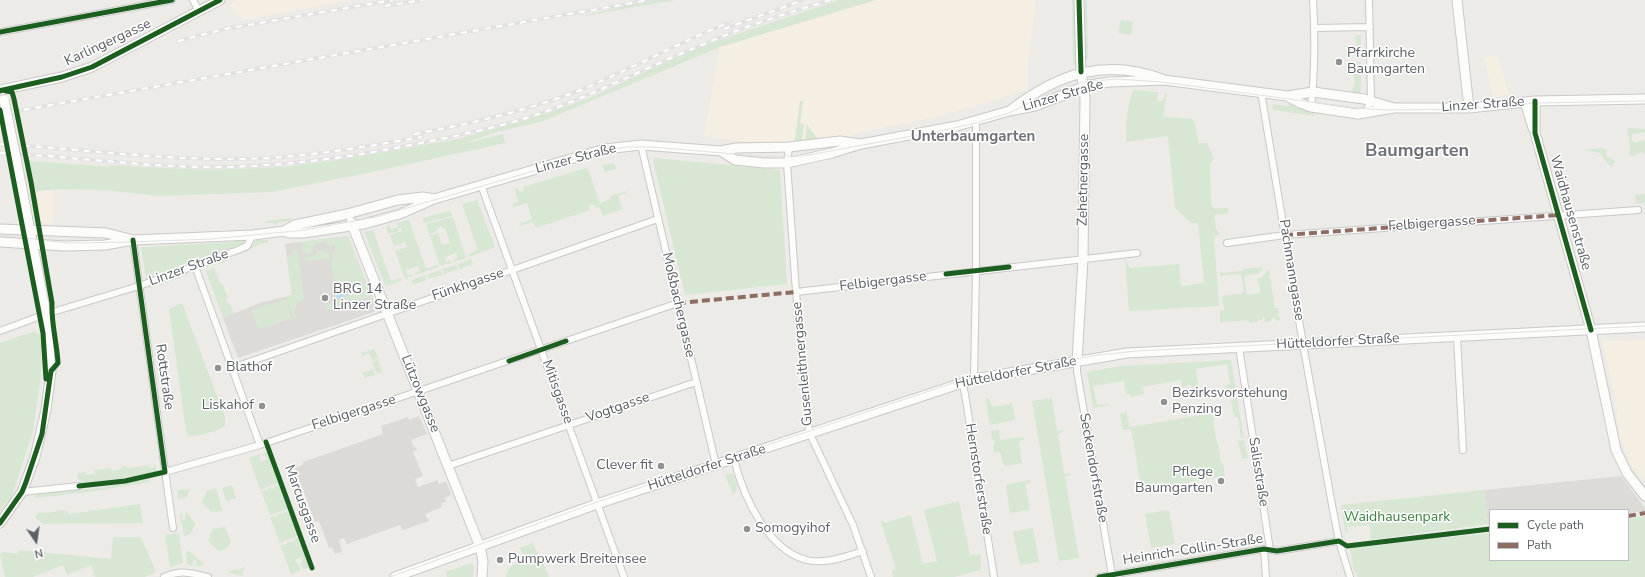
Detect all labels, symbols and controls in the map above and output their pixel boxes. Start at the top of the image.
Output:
street label: Karlingergasse [62,16,154,70]
place label: Pfarrkirche Baumgarten [1347,46,1425,78]
marker: Pfarrkirche Baumgarten [1334,57,1344,67]
street label: Linzer Straße [1021,76,1105,116]
street label: Linzer Straße [1441,94,1525,116]
district label: Unterbaumgarten [911,128,1035,146]
street label: Zehetnergasse [1075,134,1093,226]
street label: Linzer Straße [534,140,618,178]
district label: Baumgarten [1365,141,1469,163]
street label: Waidhausenstraße [1546,154,1594,272]
street label: Felbigergasse [1388,213,1476,235]
street label: Pachmanngasse [1275,218,1307,322]
street label: Linzer Straße [147,246,231,290]
street label: Moßbachergasse [658,251,698,359]
street label: Fünkhgasse [430,265,506,305]
street label: Felbigergasse [839,268,927,296]
place label: BRG 14 Linzer Straße [333,282,416,314]
marker: BRG 14 Linzer Straße [320,293,330,303]
street label: Gusenleithnergasse [789,301,817,427]
street label: Hütteldorfer Straße [1276,330,1400,354]
street label: Rottstraße [151,343,177,411]
street label: Lützowgasse [397,353,443,435]
street label: Hütteldorfer Straße [954,353,1078,393]
street label: Mitisgasse [538,358,576,426]
place label: Blathof [226,360,272,376]
marker: Blathof [213,363,223,373]
place label: Bezirksvorstehung Penzing [1172,386,1288,418]
street label: Vogtgasse [584,389,652,427]
street label: Felbigergasse [310,391,398,435]
marker: Bezirksvorstehung Penzing [1159,397,1169,407]
place label: Liskahof [202,398,254,414]
marker: Liskahof [257,401,267,411]
street label: Seckendorfstraße [1075,412,1111,524]
street label: Hernstorferstraße [961,422,995,536]
street label: Salisstraße [1244,436,1272,508]
street label: Hütteldorfer Straße [646,441,768,495]
place label: Clever fit [596,458,653,474]
marker: Clever fit [656,461,666,471]
street label: Marcusgasse [280,463,324,545]
place label: Pflege Baumgarten [1135,465,1213,498]
marker: Pflege Baumgarten [1216,476,1226,486]
legend [1489,509,1629,561]
park label: Waidhausenpark [1344,510,1450,526]
text: Cycle path [1527,517,1584,533]
north arrow [16,521,56,561]
place label: Somogyihof [755,521,830,537]
marker: Somogyihof [742,524,752,534]
street label: Heinrich-Collin-Straße [1122,531,1264,569]
text: Path [1527,537,1552,553]
text: N [33,545,45,561]
place label: Pumpwerk Breitensee [508,552,646,568]
marker: Pumpwerk Breitensee [495,555,505,565]

